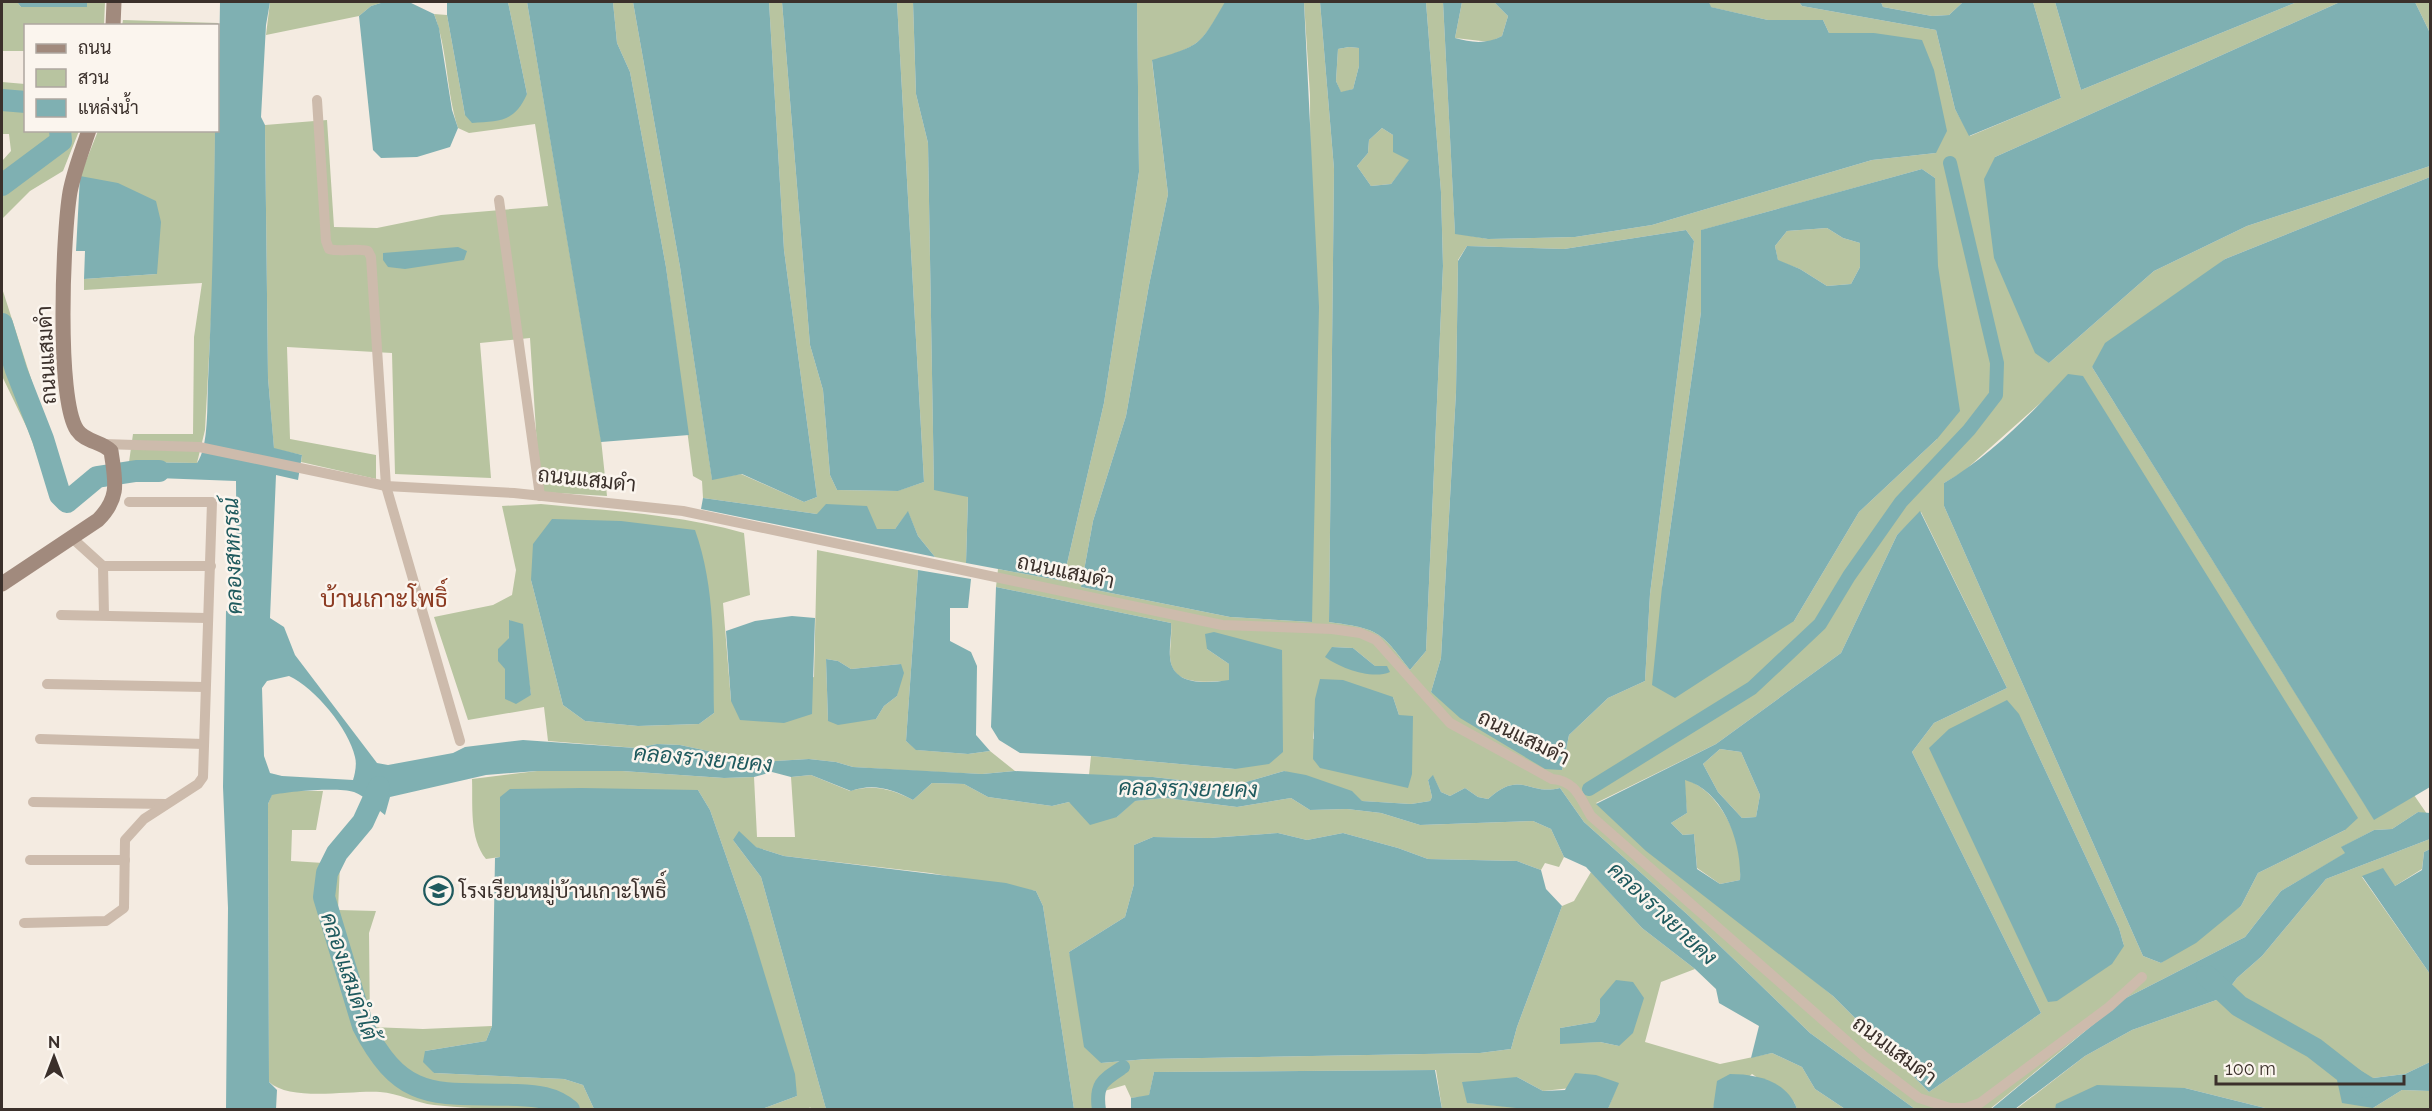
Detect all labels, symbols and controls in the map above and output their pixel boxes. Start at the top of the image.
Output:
legend [24,24,219,132]
text: ถนน [78,37,111,58]
text: สวน [78,67,109,88]
text: แหล่งน้ำ [78,92,139,118]
street label: ถนนแสมดำ [31,305,61,405]
street label: ถนนแสมดำ [537,461,637,497]
water label: คลองสหกรณ์ [216,494,247,615]
street label: ถนนแสมดำ [1015,549,1117,593]
district label: บ้านเกาะโพธิ์ [320,577,448,613]
street label: ถนนแสมดำ [1474,704,1574,770]
water label: คลองรางยายคง [632,739,774,777]
water label: คลองรางยายคง [1118,774,1258,802]
water label: คลองรางยายคง [1603,856,1723,970]
place label: โรงเรียนหมู่บ้านเกาะโพธิ์ [458,870,667,906]
school or university icon: โรงเรียนหมู่บ้านเกาะโพธิ์ [422,874,454,906]
water label: คลองแสมดำใต้ [316,908,386,1047]
street label: ถนนแสมดำ [1848,1010,1942,1090]
north arrow [24,1027,84,1087]
text: N [48,1033,60,1052]
scale bar [2216,1048,2404,1086]
text: 100 m [2225,1058,2276,1079]

